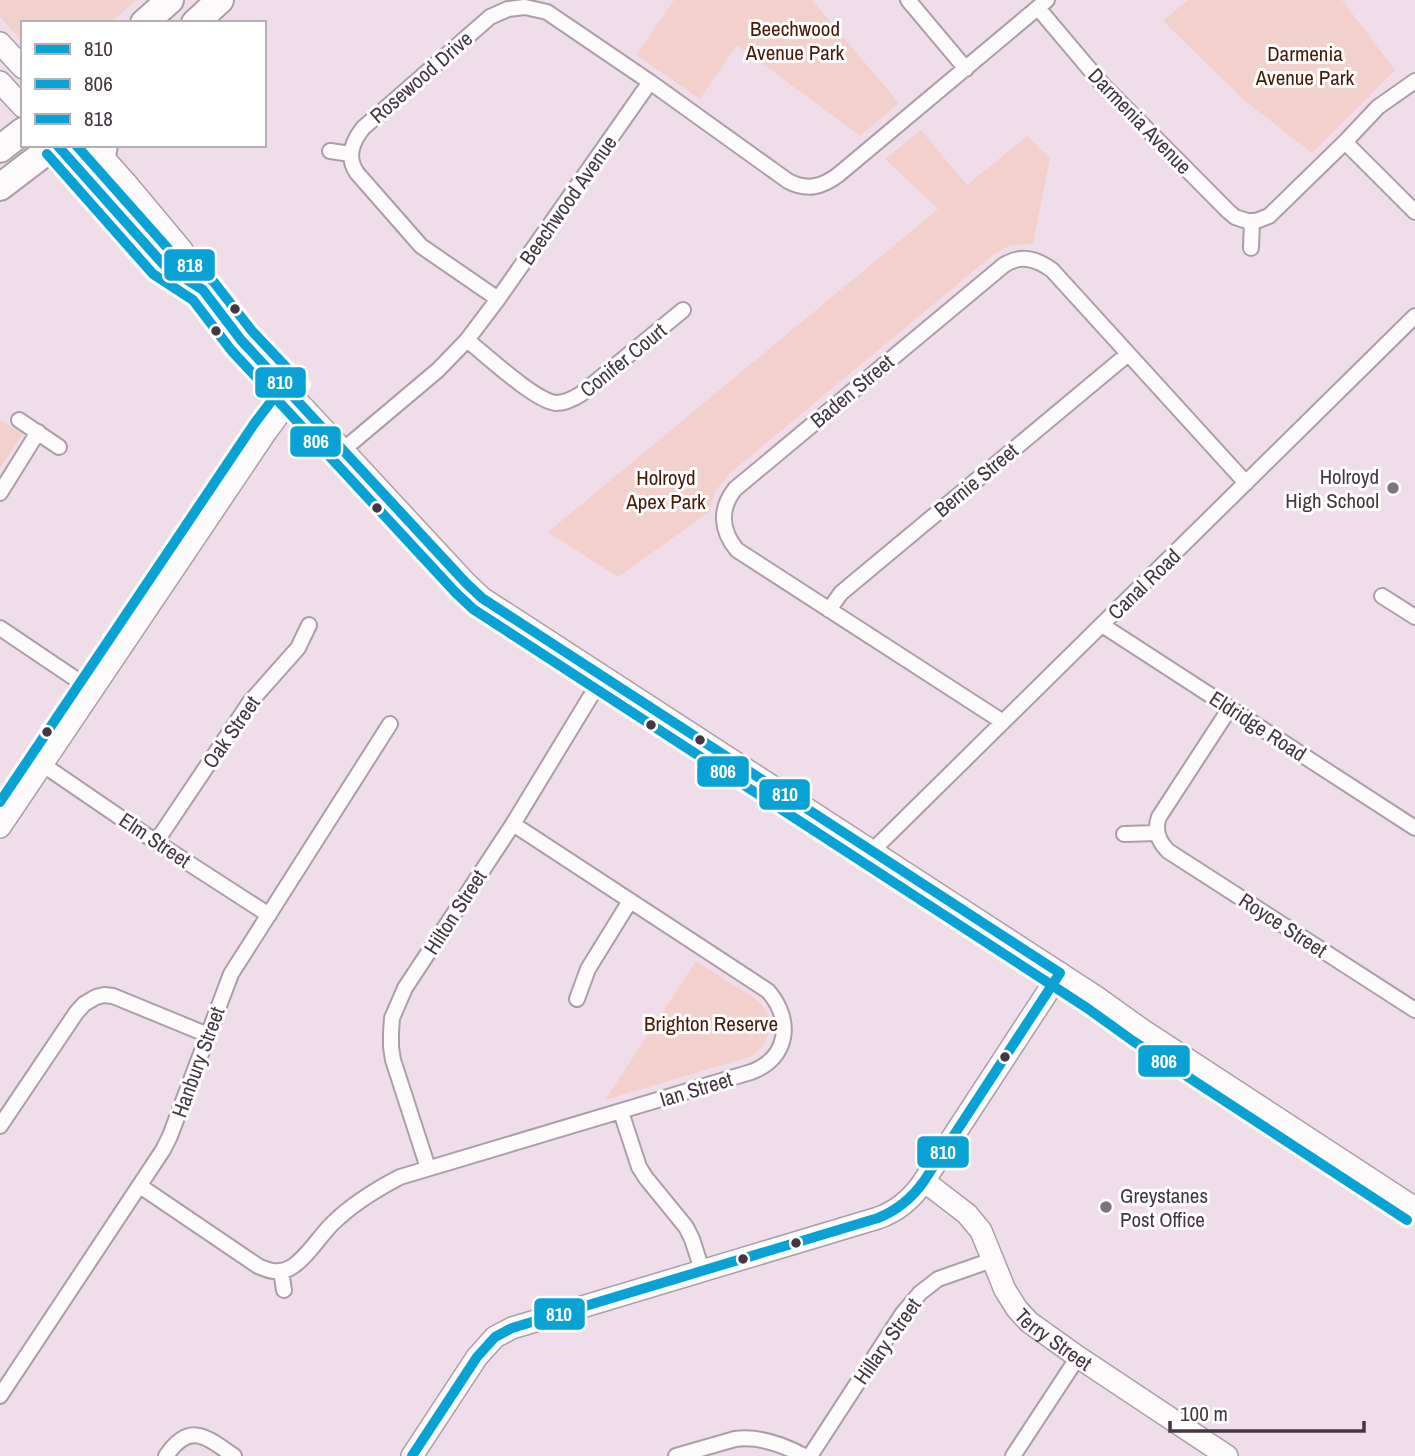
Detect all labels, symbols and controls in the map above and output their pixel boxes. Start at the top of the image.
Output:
park label: Beechwood Avenue Park [745,14,845,67]
legend [21,21,266,147]
street label: Rosewood Drive [363,24,479,130]
text: 810 [84,34,113,63]
park label: Darmenia Avenue Park [1255,39,1355,92]
street label: Darmenia Avenue [1082,61,1198,181]
text: 806 [84,69,113,98]
text: 818 [84,104,113,133]
street label: Beechwood Avenue [513,129,623,271]
line badge: 818 [163,248,216,282]
text: 818 [177,252,203,278]
unlabelled marker [228,302,242,316]
street label: Conifer Court [574,316,672,404]
unlabelled marker [209,324,223,338]
street label: Baden Street [804,347,900,434]
line badge: 810 [254,366,307,399]
text: 810 [267,369,293,395]
line badge: 806 [289,425,342,458]
text: 806 [303,428,329,454]
street label: Bernie Street [928,436,1024,524]
place label: Holroyd High School [1285,462,1379,515]
park label: Holroyd Apex Park [625,463,706,516]
marker: Holroyd High School [1385,480,1401,496]
unlabelled marker [370,501,384,515]
street label: Canal Road [1101,542,1187,626]
street label: Eldridge Road [1204,684,1312,768]
street label: Oak Street [196,690,267,774]
unlabelled marker [644,718,658,732]
unlabelled marker [40,725,54,739]
unlabelled marker [693,733,707,747]
line badge: 806 [696,755,750,788]
text: 806 [710,758,736,784]
line badge: 810 [758,778,811,811]
text: 810 [772,781,798,807]
street label: Elm Street [114,806,197,875]
street label: Hilton Street [417,864,493,960]
street label: Royce Street [1233,886,1333,964]
street label: Hanbury Street [165,1002,232,1121]
park label: Brighton Reserve [644,1009,778,1038]
line badge: 806 [1137,1044,1191,1078]
text: 806 [1151,1048,1177,1074]
unlabelled marker [998,1050,1012,1064]
street label: Ian Street [656,1064,736,1114]
line badge: 810 [916,1135,970,1169]
text: 810 [930,1139,956,1165]
place label: Greystanes Post Office [1120,1181,1208,1234]
marker: Greystanes Post Office [1098,1199,1114,1215]
unlabelled marker [789,1236,803,1250]
unlabelled marker [736,1252,750,1266]
street label: Hillary Street [847,1292,928,1390]
line badge: 810 [533,1297,586,1331]
text: 810 [546,1301,572,1327]
street label: Terry Street [1008,1301,1098,1377]
scale bar [1170,1390,1364,1434]
text: 100 m [1180,1399,1228,1428]

